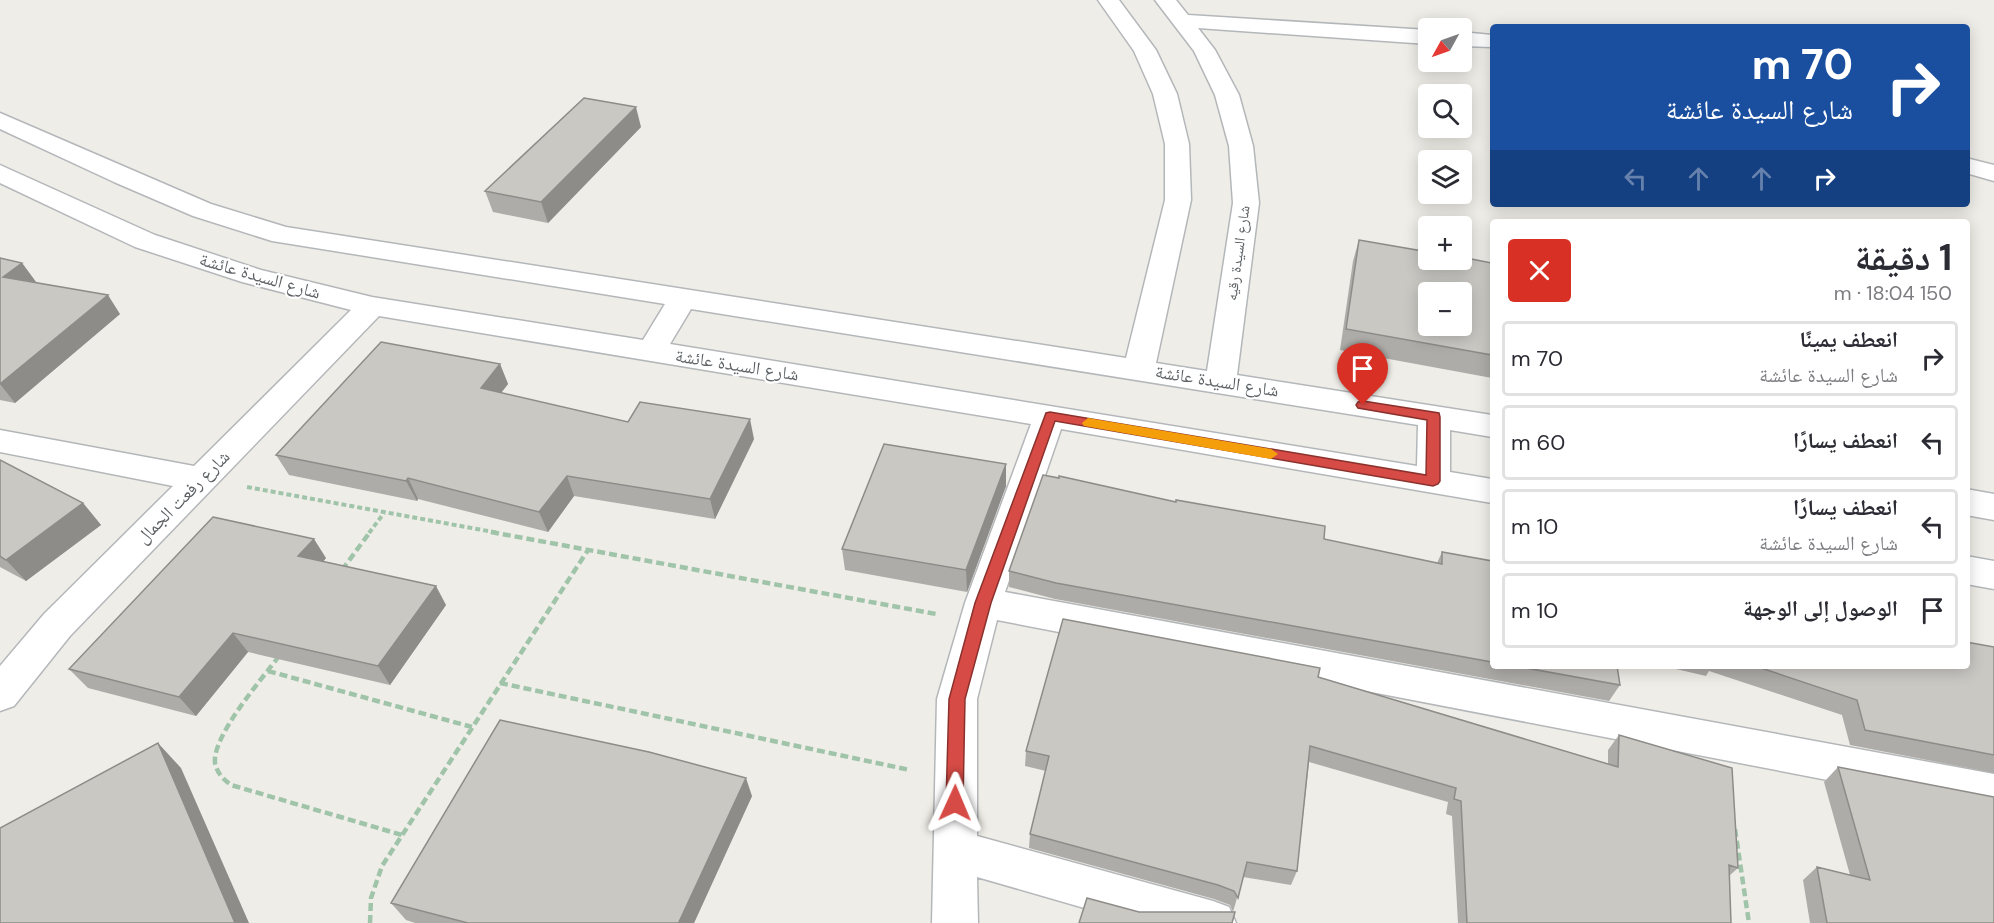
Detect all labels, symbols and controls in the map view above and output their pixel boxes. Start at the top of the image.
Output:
north arrow [1418,18,1472,72]
map controls [1418,18,1472,336]
text: 70 m [1752,37,1853,92]
icon: right [1874,48,1952,126]
button: search [1418,84,1472,138]
text: شارع السيدة عائشة [1666,92,1853,127]
button: layers [1418,150,1472,204]
icon: left [1619,162,1652,195]
icon: ahead [1682,162,1715,195]
icon: ahead [1745,162,1778,195]
icon: right [1808,162,1841,195]
street label: شارع السيدة رقيه [1221,204,1255,302]
button: + [1418,216,1472,270]
text: 1 دقيقة [1855,234,1952,281]
button: close [1508,239,1571,302]
street label: شارع السيدة عائشة [197,247,323,305]
text: 150 m · 18:04 [1834,280,1952,306]
button: − [1418,282,1472,336]
text: انعطف يمينًا [1800,325,1898,354]
icon: right [1916,342,1949,375]
street label: شارع السيدة عائشة [673,343,801,387]
pin [1337,343,1388,405]
text: 70 m [1511,344,1563,373]
icon: arrive [1346,352,1379,385]
street label: شارع السيدة عائشة [1153,359,1281,403]
text: شارع السيدة عائشة [1759,362,1898,388]
text: انعطف يسارًا [1793,426,1898,455]
icon: left [1916,426,1949,459]
text: 60 m [1511,428,1565,457]
street label: شارع رفعت الجمال [131,445,235,549]
text: انعطف يسارًا [1793,493,1898,522]
icon: left [1916,510,1949,543]
text: 10 m [1511,512,1558,541]
text: شارع السيدة عائشة [1759,530,1898,556]
text: الوصول إلى الوجهة [1743,594,1898,623]
icon: arrive [1916,594,1949,627]
text: 10 m [1511,596,1558,625]
position arrow [923,771,987,835]

